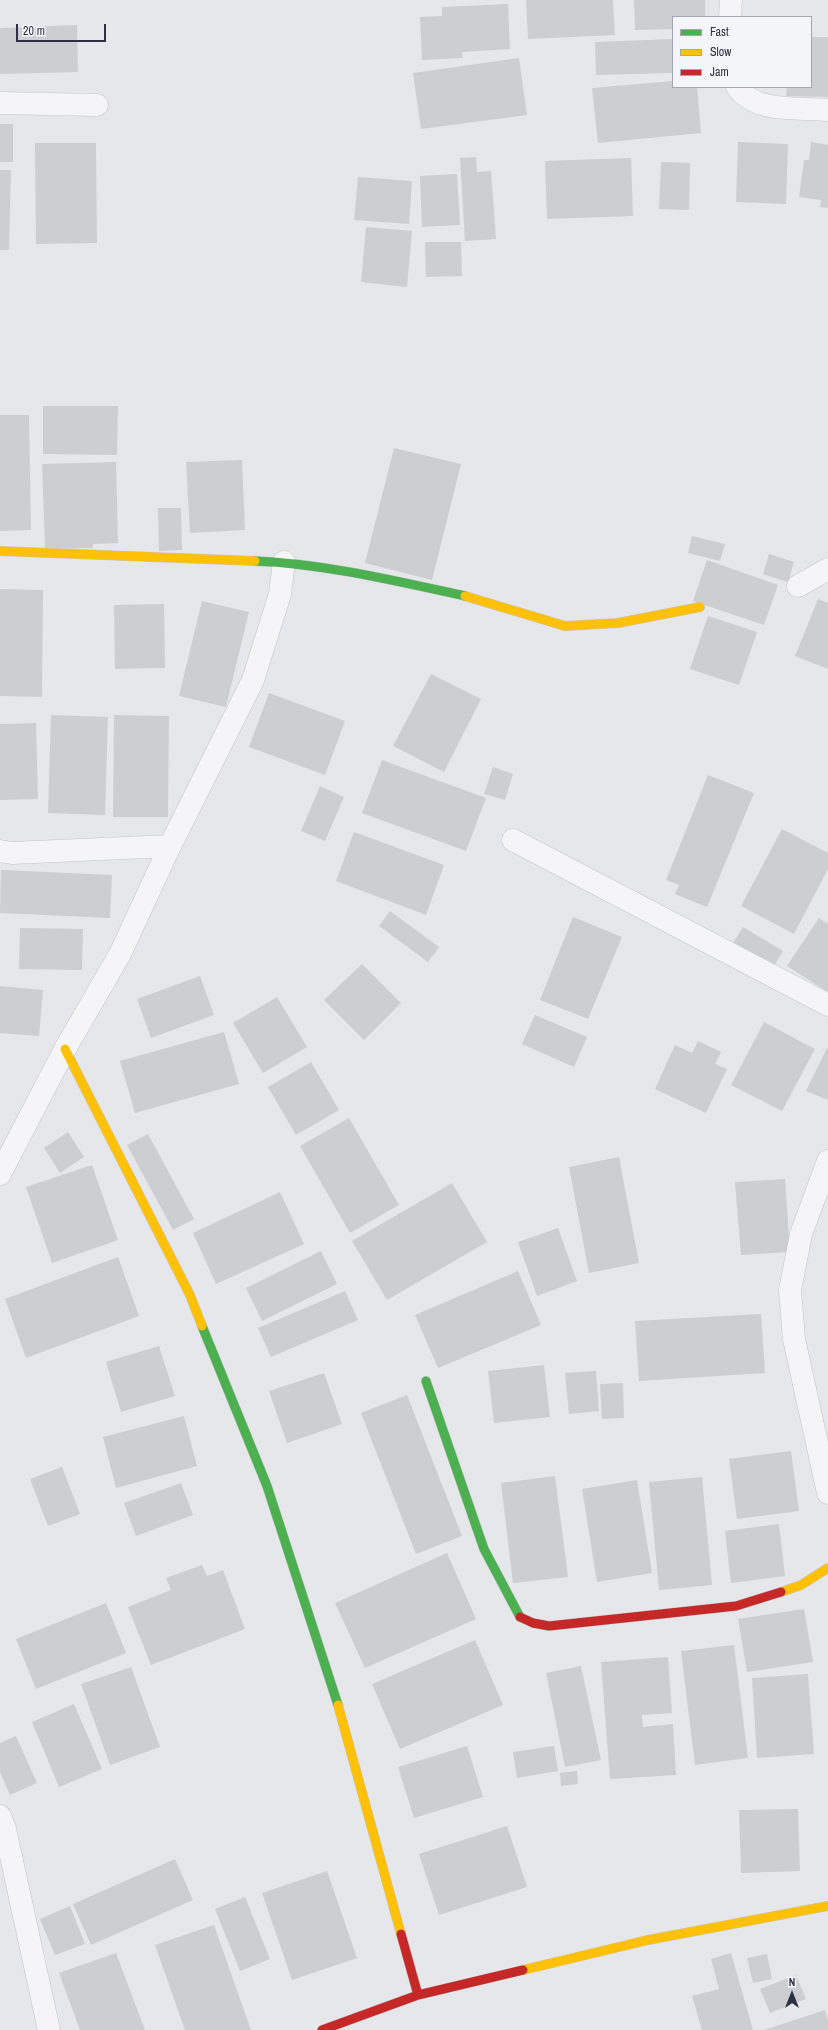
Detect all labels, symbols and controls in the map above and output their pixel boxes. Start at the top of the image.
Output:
scale bar [18,16,108,42]
legend [672,16,812,88]
text: 20 m [23,23,45,39]
text: Fast [710,24,729,40]
text: Slow [710,44,731,60]
text: Jam [710,64,729,80]
north arrow [772,1974,812,2014]
text: N [789,1975,795,1989]

